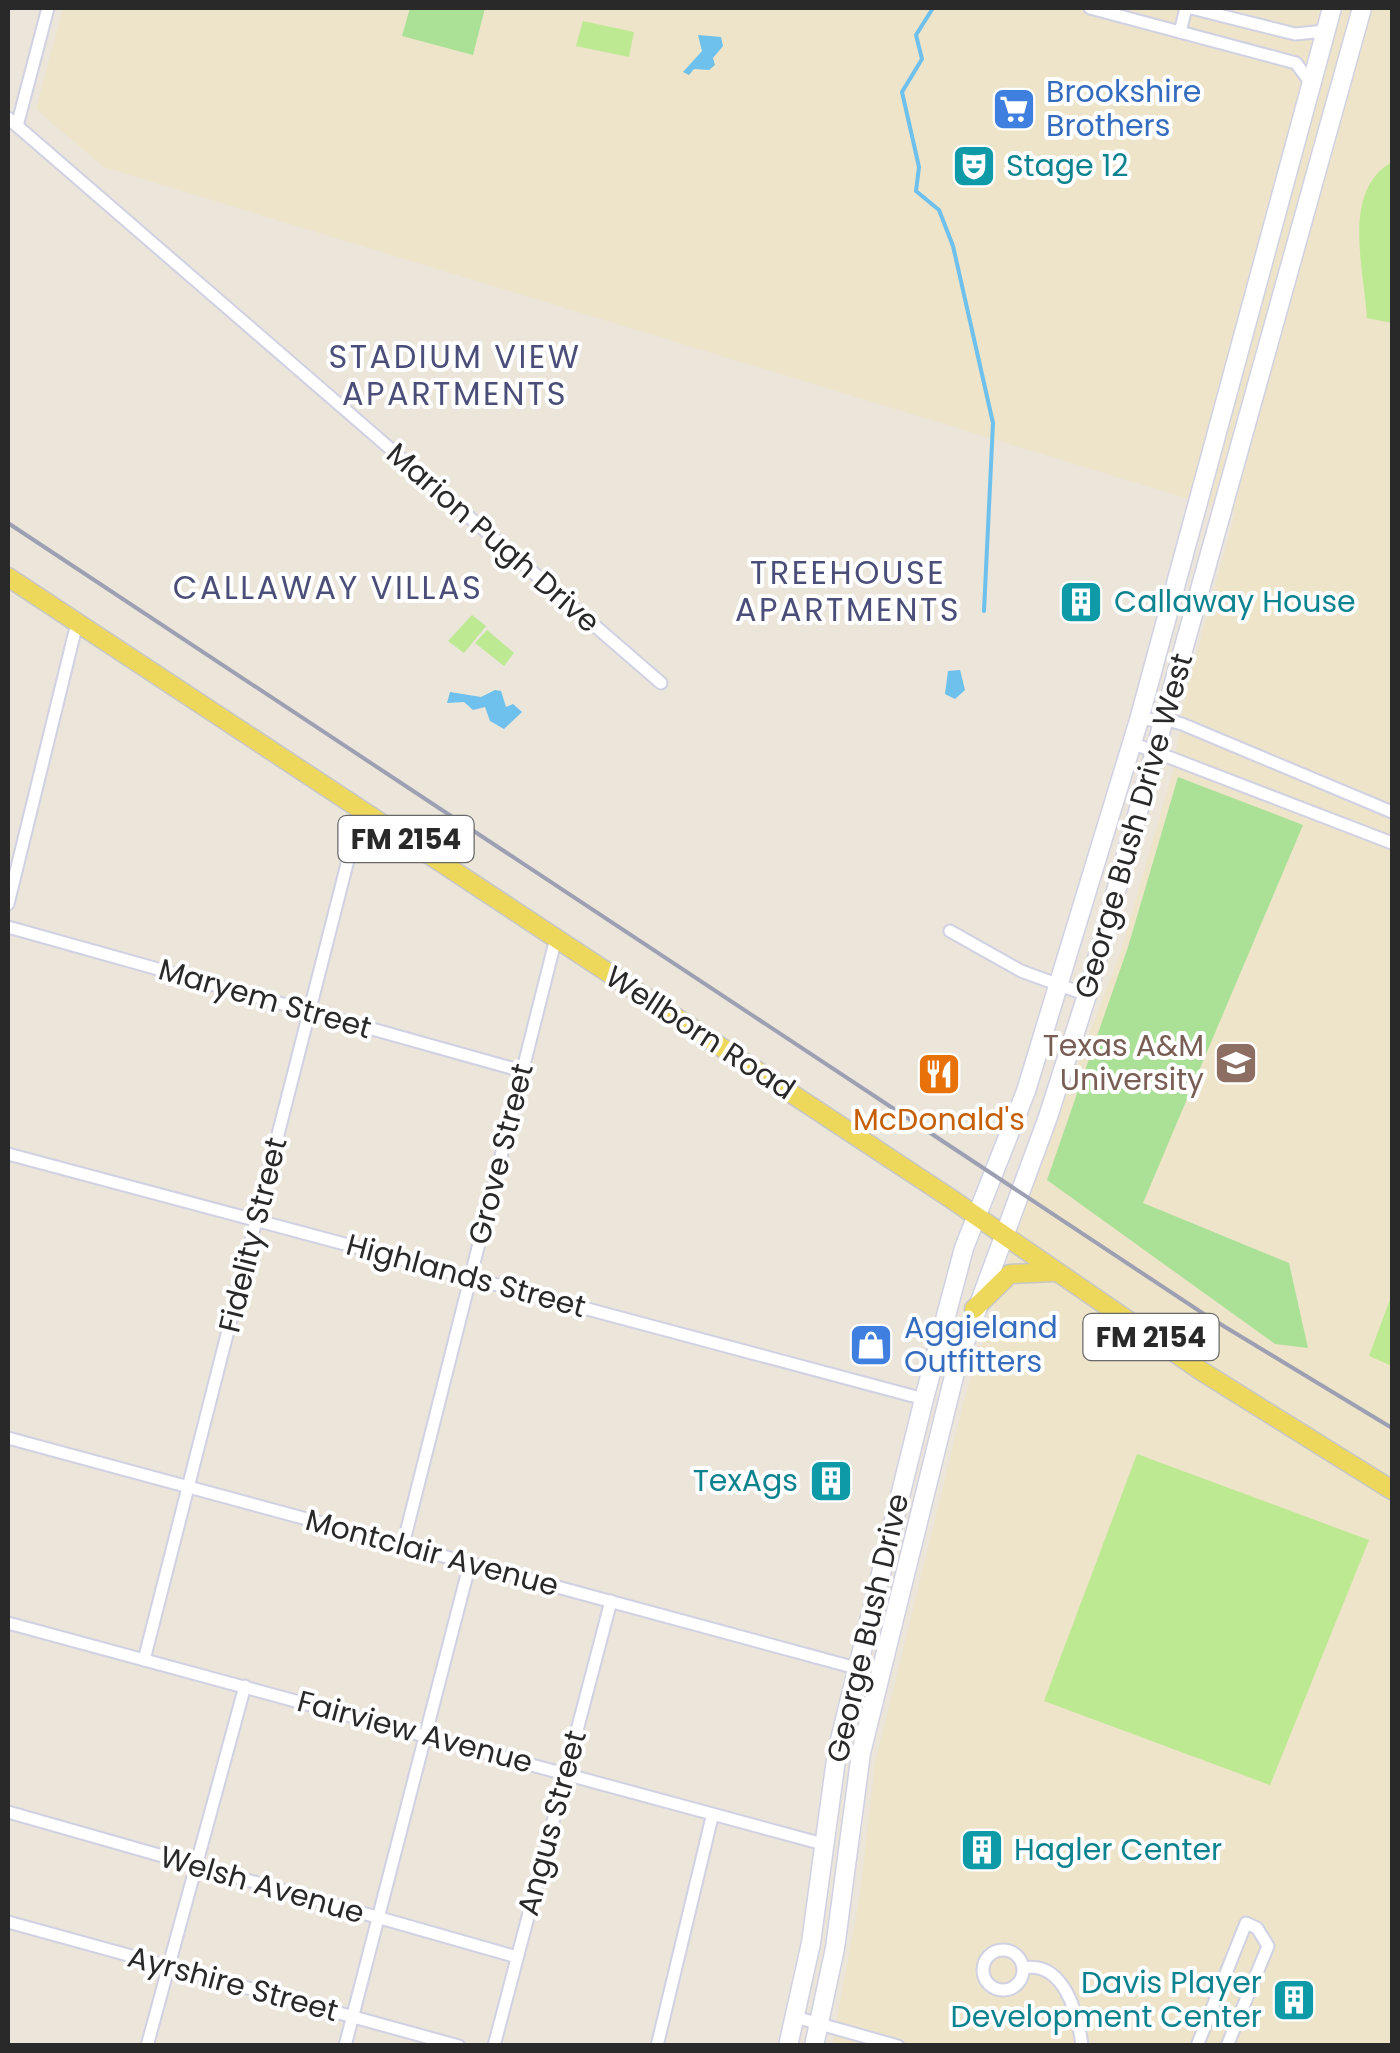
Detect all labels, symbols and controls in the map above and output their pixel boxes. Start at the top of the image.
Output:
place label: Brookshire Brothers [1046,70,1201,147]
supermarket icon: Brookshire Brothers [991,86,1037,132]
theatre icon: Stage 12 [951,143,997,189]
place label: Stage 12 [1006,144,1129,187]
district label: STADIUM VIEW APARTMENTS [328,334,582,416]
street label: Marion Pugh Drive [377,433,609,643]
district label: TREEHOUSE APARTMENTS [735,550,961,632]
district label: CALLAWAY VILLAS [173,565,483,610]
building icon: Callaway House [1058,579,1104,625]
place label: Callaway House [1114,580,1356,623]
street label: George Bush Drive West [1064,648,1203,1004]
road number: FM 2154 [338,816,474,862]
street label: Maryem Street [154,948,377,1049]
street label: Wellborn Road [597,955,804,1110]
place label: Texas A&M University [1043,1024,1204,1101]
school or university icon: Texas A&M University [1213,1040,1259,1086]
restaurant icon: McDonald's [916,1051,962,1097]
street label: Grove Street [457,1059,544,1249]
place label: McDonald's [853,1098,1025,1141]
street label: Fidelity Street [207,1133,298,1337]
street label: Highlands Street [342,1223,591,1328]
place label: Aggieland Outfitters [904,1306,1058,1383]
road number: FM 2154 [1084,1314,1218,1360]
shop icon: Aggieland Outfitters [848,1322,894,1368]
building icon: TexAgs [808,1458,854,1504]
place label: TexAgs [693,1459,798,1502]
street label: George Bush Drive [816,1489,919,1767]
street label: Montclair Avenue [301,1498,563,1607]
street label: Fairview Avenue [293,1679,538,1784]
street label: Angus Street [506,1725,597,1920]
building icon: Hagler Center [959,1827,1005,1873]
place label: Hagler Center [1014,1828,1222,1871]
street label: Welsh Avenue [155,1835,369,1934]
street label: Ayrshire Street [123,1935,343,2032]
place label: Davis Player Development Center [951,1961,1262,2038]
building icon: Davis Player Development Center [1271,1977,1317,2023]

